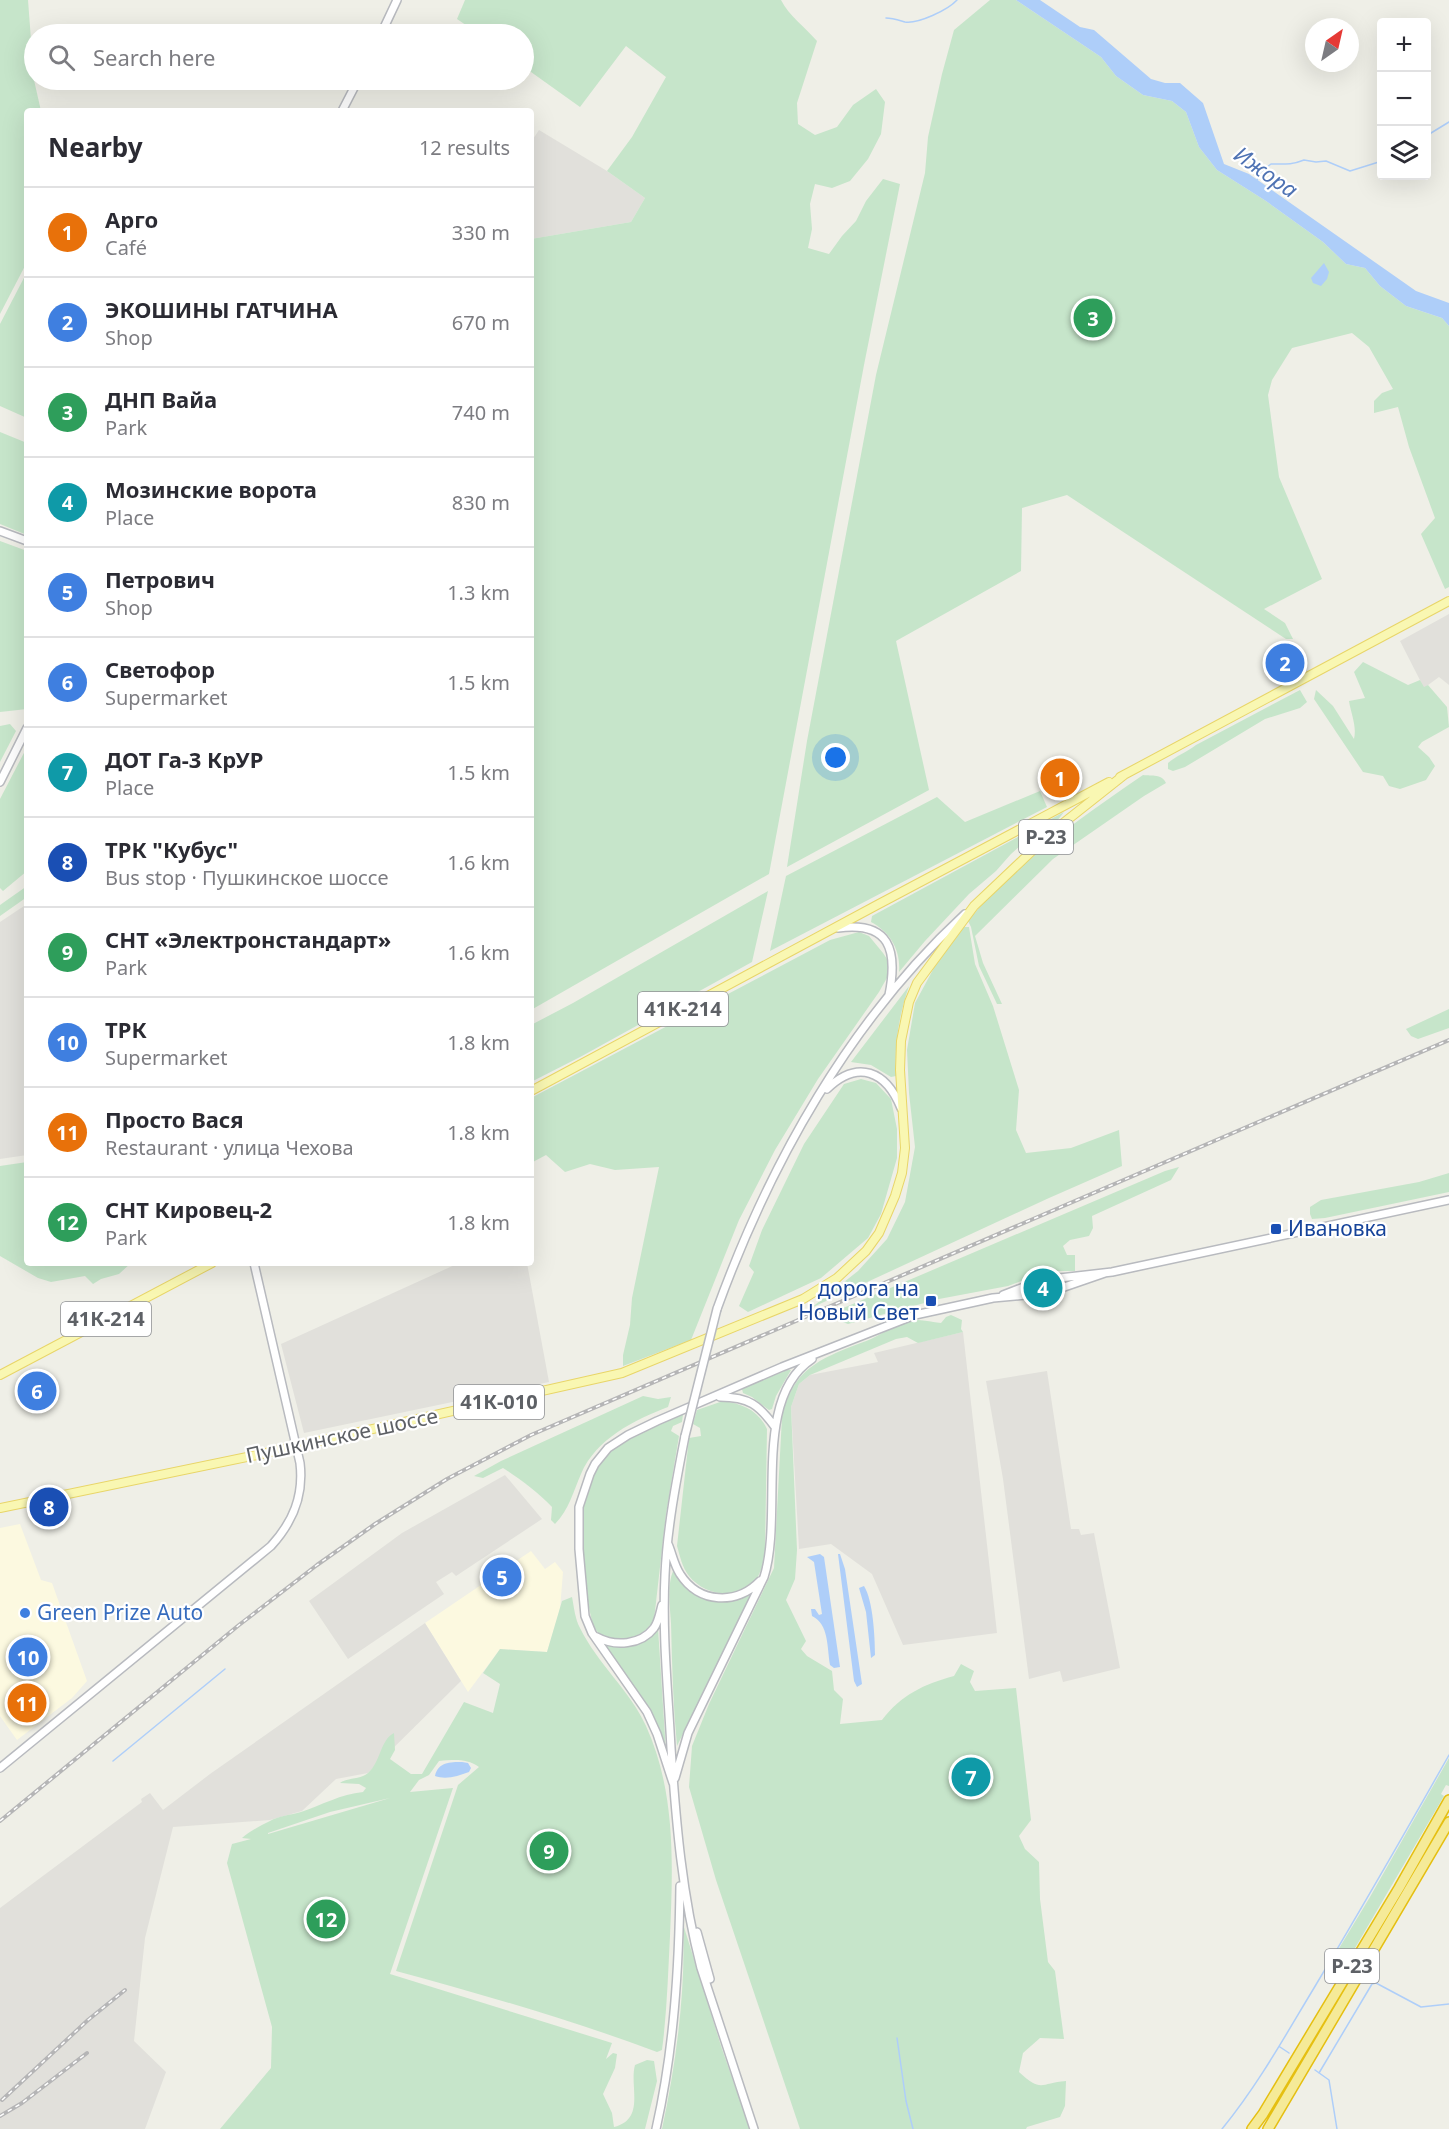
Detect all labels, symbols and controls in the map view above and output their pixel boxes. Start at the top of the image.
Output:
north arrow [1305,18,1359,72]
map controls [1377,18,1431,180]
button: + [1377,18,1431,72]
search box [24,24,534,90]
icon: search [45,41,78,74]
text: Search here [93,42,215,72]
button: − [1377,72,1431,126]
button: layers [1377,126,1431,180]
text: Nearby [48,129,143,165]
text: 12 results [419,134,510,161]
water label: Ижора [1229,138,1304,204]
text: Арго [105,204,158,234]
text: 1 [62,219,73,246]
text: 330 m [452,219,510,246]
text: Café [105,234,147,261]
text: ЭКОШИНЫ ГАТЧИНА [105,294,338,324]
pin: 3 [1074,296,1112,340]
text: 2 [62,309,73,336]
text: 670 m [452,309,510,336]
text: Shop [105,324,153,351]
text: ДНП Вайа [105,384,217,414]
text: 3 [62,399,73,426]
text: 740 m [452,399,510,426]
text: Park [105,414,147,441]
text: Мозинские ворота [105,474,317,504]
text: 4 [62,489,73,516]
text: 830 m [452,489,510,516]
text: Place [105,504,154,531]
text: Петрович [105,564,215,594]
text: 5 [62,579,73,606]
text: 1.3 km [447,579,510,606]
text: Shop [105,594,153,621]
pin: 2 [1266,640,1304,686]
text: Светофор [105,654,215,684]
text: 6 [62,669,73,696]
text: 1.5 km [447,669,510,696]
text: Supermarket [105,684,228,711]
your location [821,743,850,772]
text: ДОТ Га-3 КрУР [105,744,263,774]
pin: 1 [1040,756,1080,800]
text: 7 [62,759,73,786]
text: 1.5 km [447,759,510,786]
text: Place [105,774,154,801]
road number: Р-23 [1019,820,1073,854]
text: ТРК "Кубус" [105,834,238,864]
text: 8 [62,849,73,876]
text: 1.6 km [447,849,510,876]
text: Bus stop · Пушкинское шоссе [105,864,388,891]
text: СНТ «Электронстандарт» [105,924,391,954]
text: 9 [62,939,73,966]
text: 1.6 km [447,939,510,966]
text: Park [105,954,147,981]
road number: 41К-214 [638,992,728,1026]
text: ТРК [105,1014,147,1044]
text: 10 [56,1029,79,1056]
text: 1.8 km [447,1029,510,1056]
text: Supermarket [105,1044,228,1071]
text: Просто Вася [105,1104,244,1134]
text: 11 [56,1119,79,1146]
text: 1.8 km [447,1119,510,1146]
text: Restaurant · улица Чехова [105,1134,354,1161]
text: СНТ Кировец-2 [105,1194,272,1224]
text: 12 [56,1209,79,1236]
text: 1.8 km [447,1209,510,1236]
place label: Ивановка [1288,1214,1387,1242]
marker: Ивановка [1269,1222,1283,1236]
text: Park [105,1224,147,1251]
pin: 4 [1024,1266,1062,1310]
place label: дорога на Новый Свет [798,1274,919,1326]
marker: дорога на Новый Свет [924,1294,938,1308]
road number: 41К-214 [61,1302,151,1336]
pin: 6 [18,1368,57,1414]
road number: 41К-010 [454,1385,544,1419]
street label: Пушкинское шоссе [243,1401,440,1469]
pin: 8 [29,1484,68,1530]
pin: 5 [482,1554,522,1600]
place label: Green Prize Auto [37,1598,203,1626]
marker: Green Prize Auto [18,1606,32,1620]
pin: 10 [9,1634,48,1680]
pin: 11 [8,1680,46,1726]
pin: 7 [952,1754,990,1800]
pin: 9 [530,1828,568,1874]
pin: 12 [306,1896,346,1942]
road number: Р-23 [1325,1949,1379,1983]

